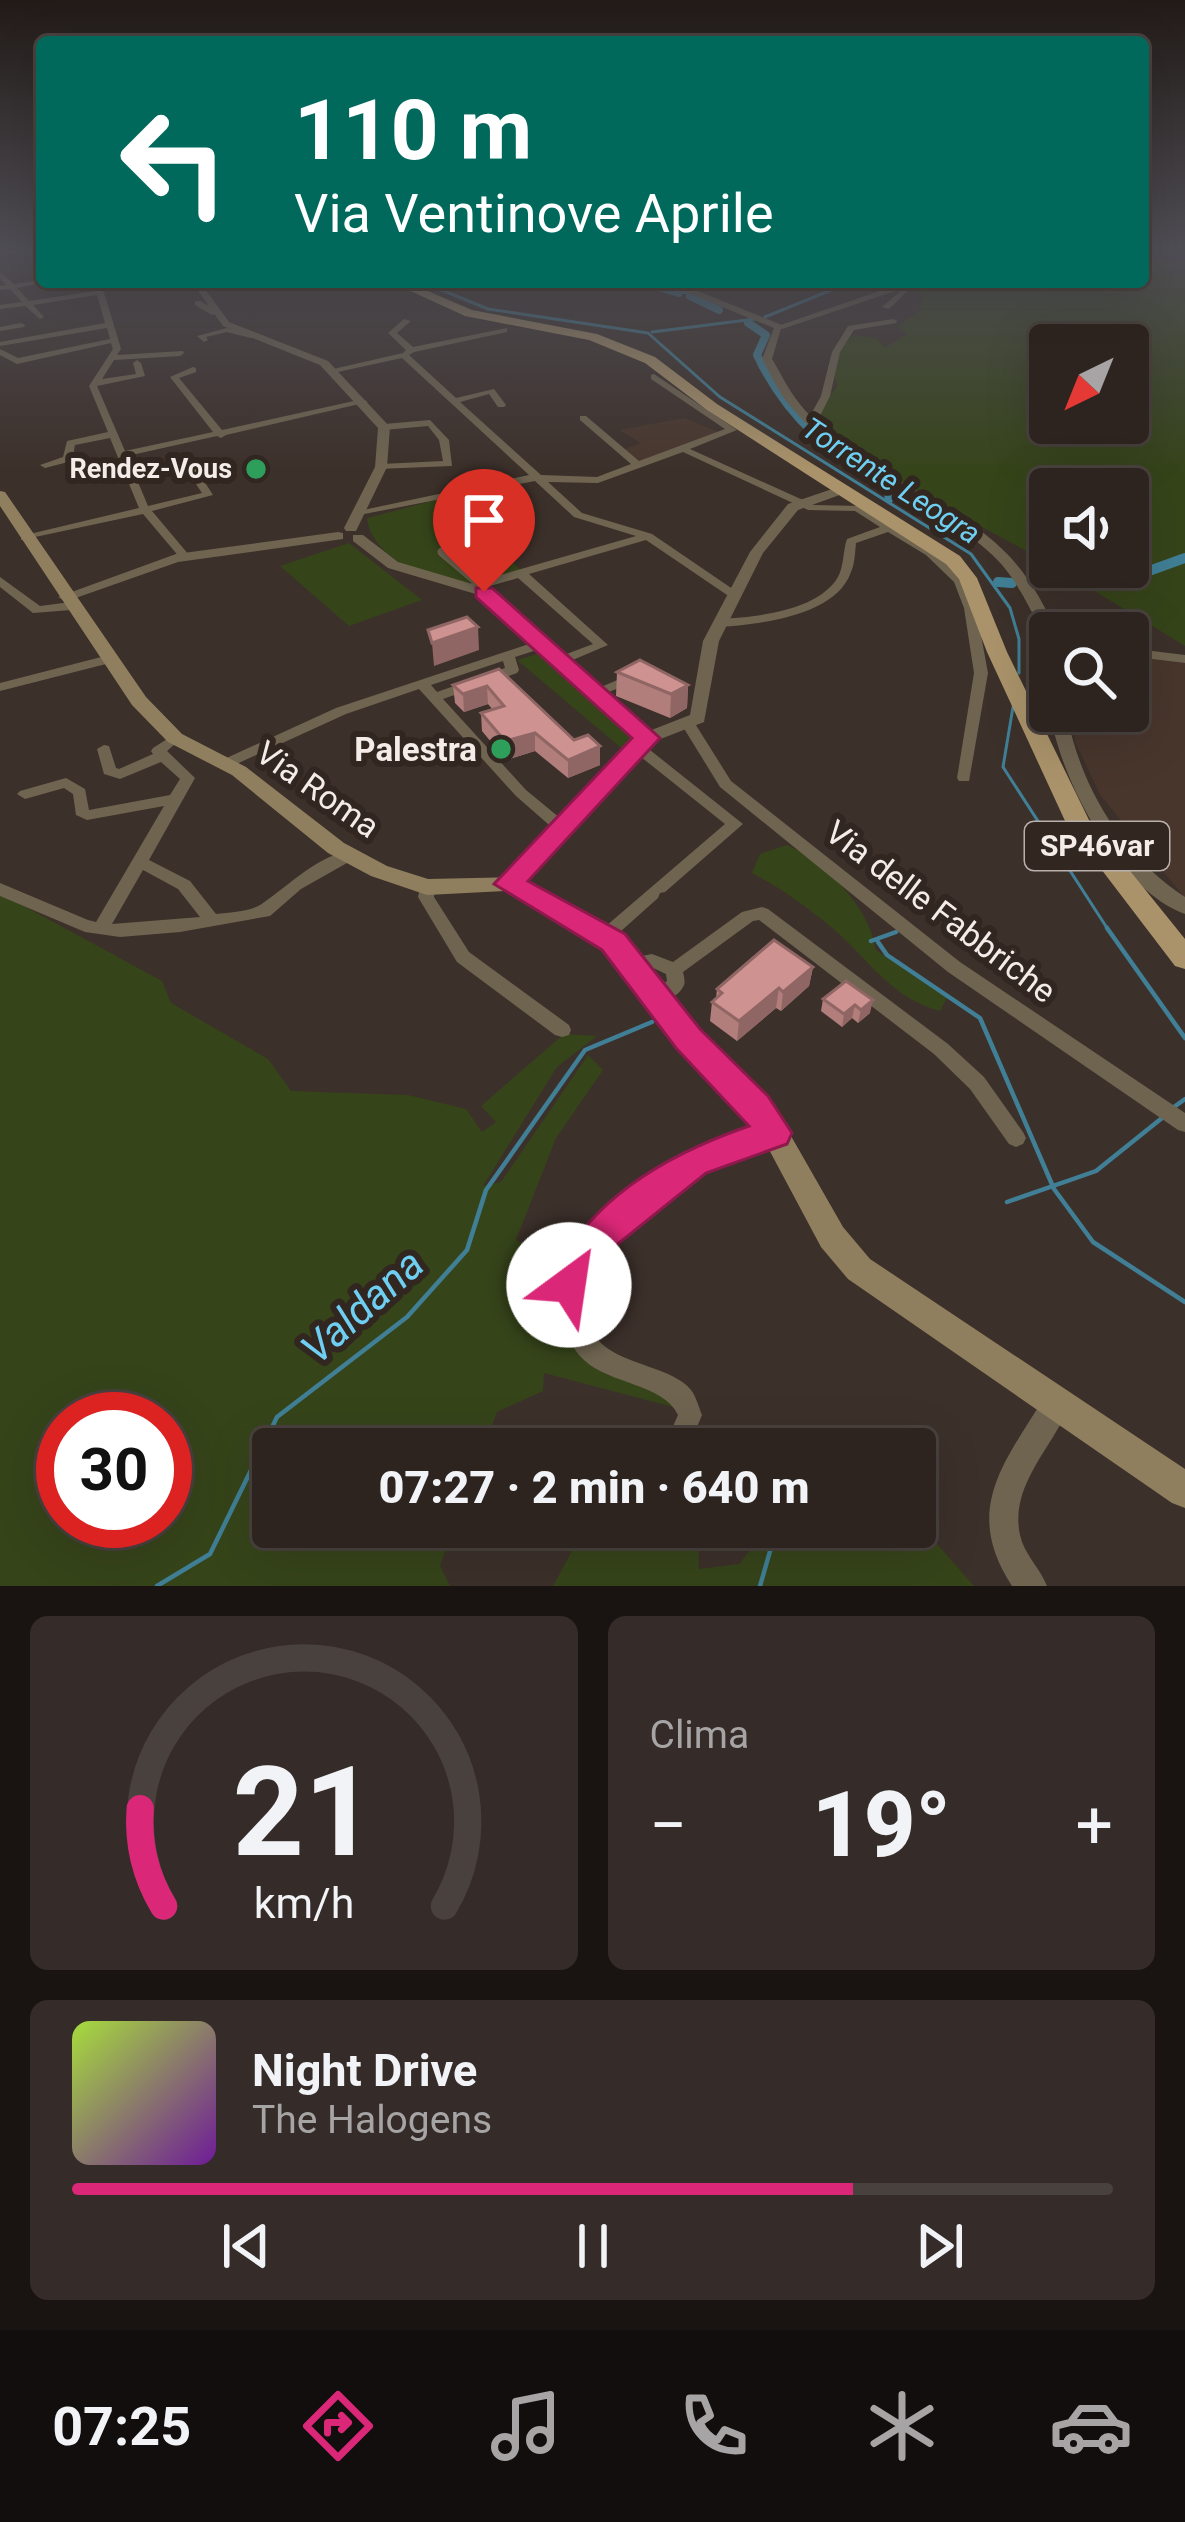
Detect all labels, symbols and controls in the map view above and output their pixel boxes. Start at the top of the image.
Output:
text: 110 m [294,81,532,180]
icon: left [96,84,252,240]
text: Via Ventinove Aprile [294,182,774,245]
north arrow [1029,324,1149,444]
map controls [1029,324,1149,732]
water label: Torrente Leogra [796,410,987,551]
place label: Rendez-Vous [70,453,232,485]
marker: Rendez-Vous [243,456,269,482]
button: sound [1029,468,1149,588]
pin [433,469,535,592]
icon: arrive [451,487,517,553]
button: search [1029,612,1149,732]
place label: Palestra [354,730,477,769]
street label: Via Roma [249,733,387,846]
marker: Palestra [488,736,514,762]
street label: Via delle Fabbriche [818,812,1063,1011]
road number: SP46var [1025,822,1169,870]
position arrow [506,1222,632,1348]
water label: Valdana [291,1239,433,1374]
speed limit sign: 30 [36,1392,192,1548]
text: 07:27 · 2 min · 640 m [378,1461,810,1514]
text: Clima [650,1712,749,1758]
text: 21 [232,1739,375,1885]
text: 19° [812,1773,951,1878]
text: − [650,1787,687,1864]
text: + [1076,1787,1113,1864]
text: km/h [253,1878,354,1928]
text: Night Drive [252,2044,477,2097]
text: The Halogens [252,2097,492,2143]
icon: previous [213,2213,279,2279]
icon: pause [560,2213,626,2279]
icon: next [907,2213,973,2279]
icon: directions [296,2384,380,2468]
icon: music [484,2384,568,2468]
icon: phone [672,2384,756,2468]
icon: climate [860,2384,944,2468]
icon: car [1049,2384,1133,2468]
text: 07:25 [52,2395,191,2458]

